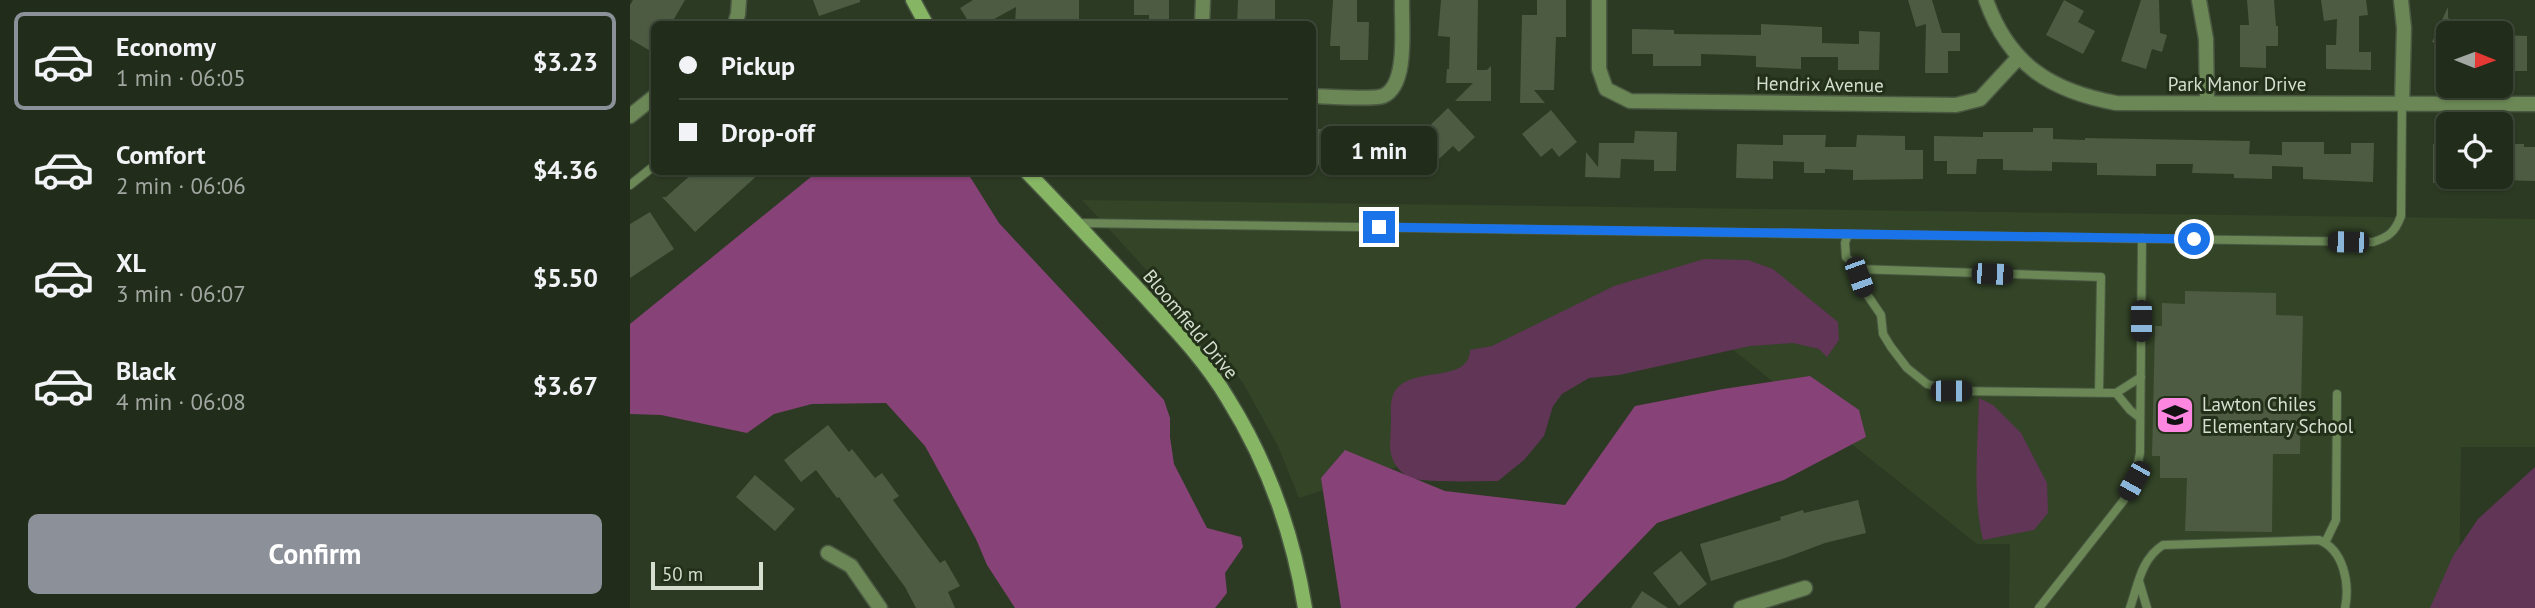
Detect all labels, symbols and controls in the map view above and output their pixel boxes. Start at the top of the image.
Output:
north arrow [2436,21,2513,98]
map controls [2436,21,2513,189]
icon: car [32,30,95,93]
text: Economy [116,30,216,63]
text: $3.23 [533,45,598,78]
text: Pickup [721,49,795,82]
text: 1 min · 06:05 [116,63,246,92]
street label: Hendrix Avenue [1756,71,1884,97]
street label: Park Manor Drive [2168,72,2306,96]
button: locate [2436,112,2513,189]
text: Drop-off [721,116,815,149]
callout: 1 min [1321,126,1437,174]
text: 1 min [1351,136,1407,165]
icon: car [32,138,95,201]
text: Comfort [116,138,206,171]
text: $4.36 [533,153,598,186]
text: 2 min · 06:06 [116,171,246,200]
route end [1363,211,1395,243]
route start [2178,223,2210,255]
car [2327,231,2370,253]
icon: car [32,246,95,309]
text: XL [116,246,146,279]
car [1842,254,1877,300]
text: $5.50 [533,261,598,294]
car [1971,263,2014,285]
street label: Bloomfield Drive [1138,264,1244,384]
text: 3 min · 06:07 [116,279,246,308]
car [2131,300,2152,342]
icon: car [32,354,95,417]
text: Black [116,354,176,387]
text: $3.67 [533,369,598,402]
car [1931,381,1973,402]
text: 4 min · 06:08 [116,387,246,416]
place label: Lawton Chiles Elementary School [2202,392,2354,438]
school or university icon: Lawton Chiles Elementary School [2154,394,2196,436]
car [2115,458,2154,504]
button: Confirm [28,514,602,594]
scale bar [651,559,763,591]
text: 50 m [662,562,703,586]

